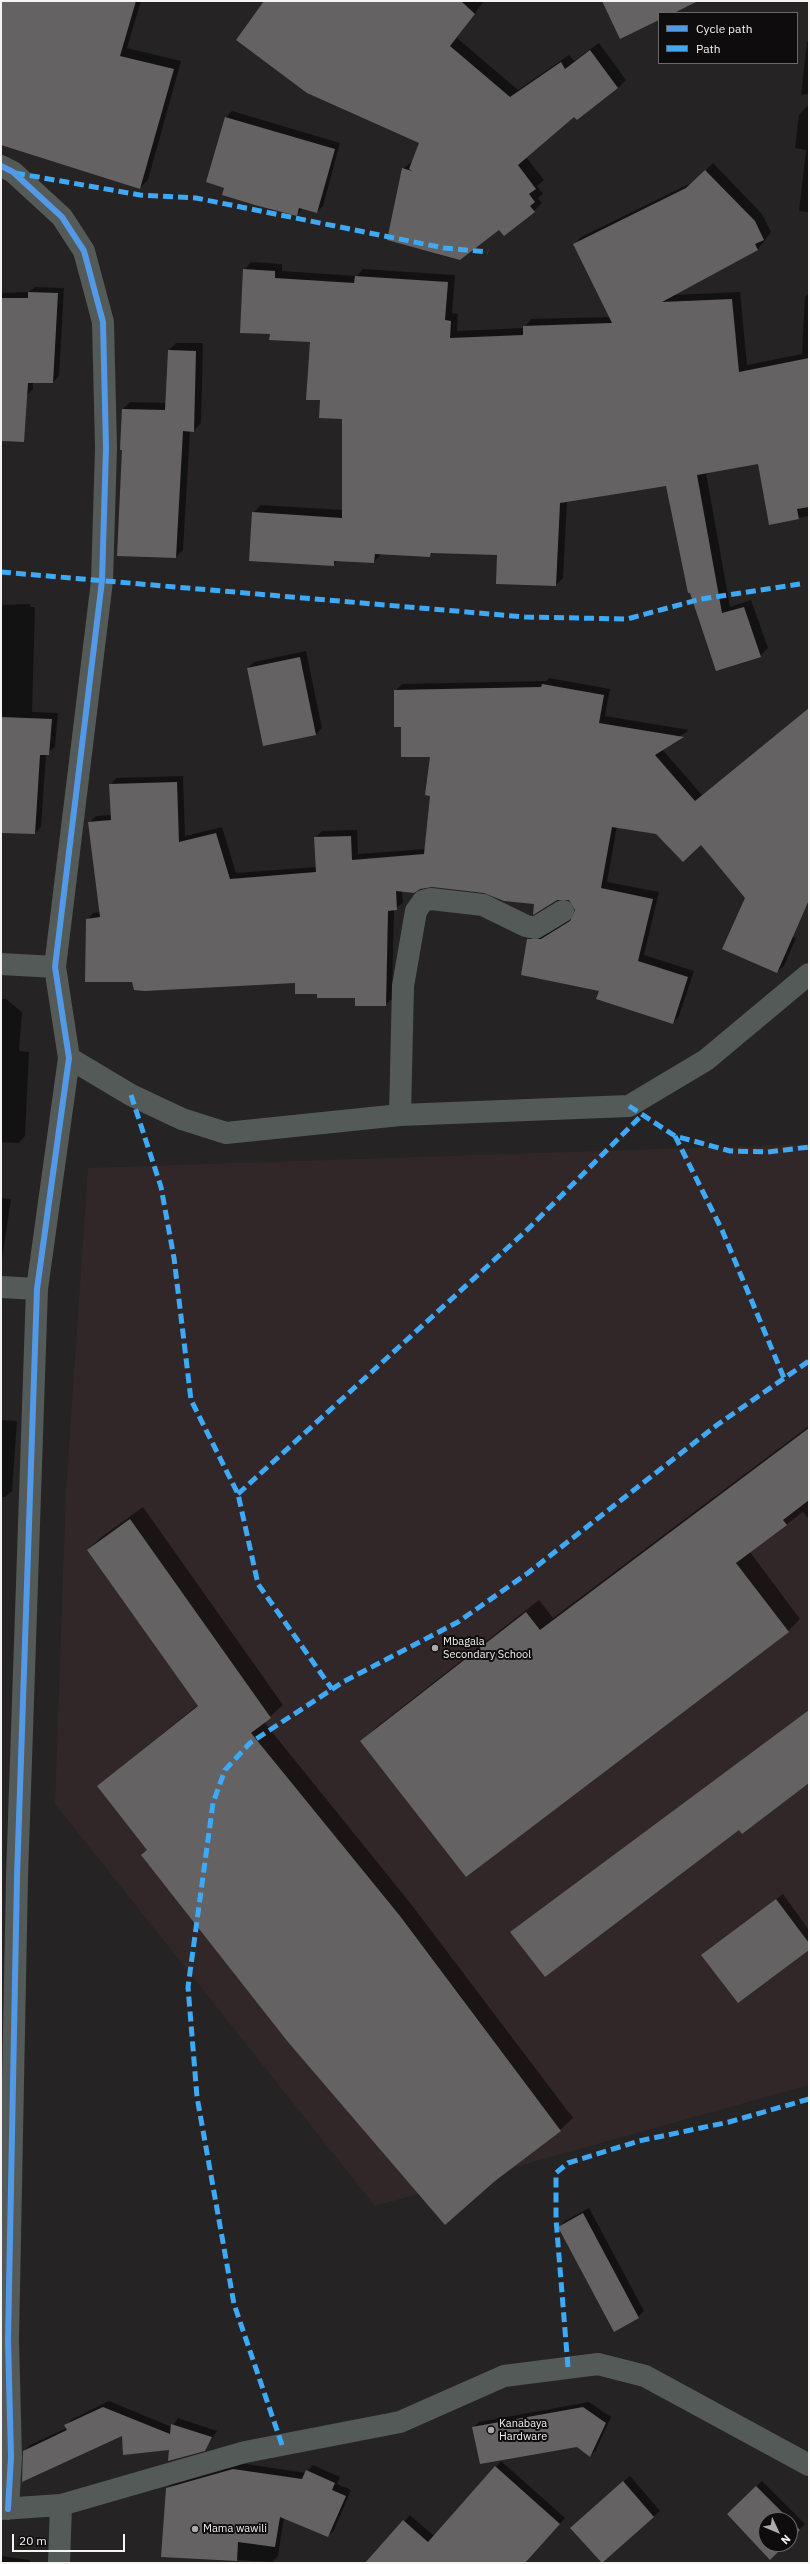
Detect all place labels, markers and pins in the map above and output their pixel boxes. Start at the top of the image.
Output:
place label: Mbagala Secondary School [443,1635,531,1661]
marker: Mbagala Secondary School [430,1643,440,1653]
place label: Kanabaya Hardware [499,2417,547,2443]
marker: Kanabaya Hardware [486,2425,496,2435]
place label: Mama wawili [203,2522,267,2536]
marker: Mama wawili [190,2524,200,2534]

